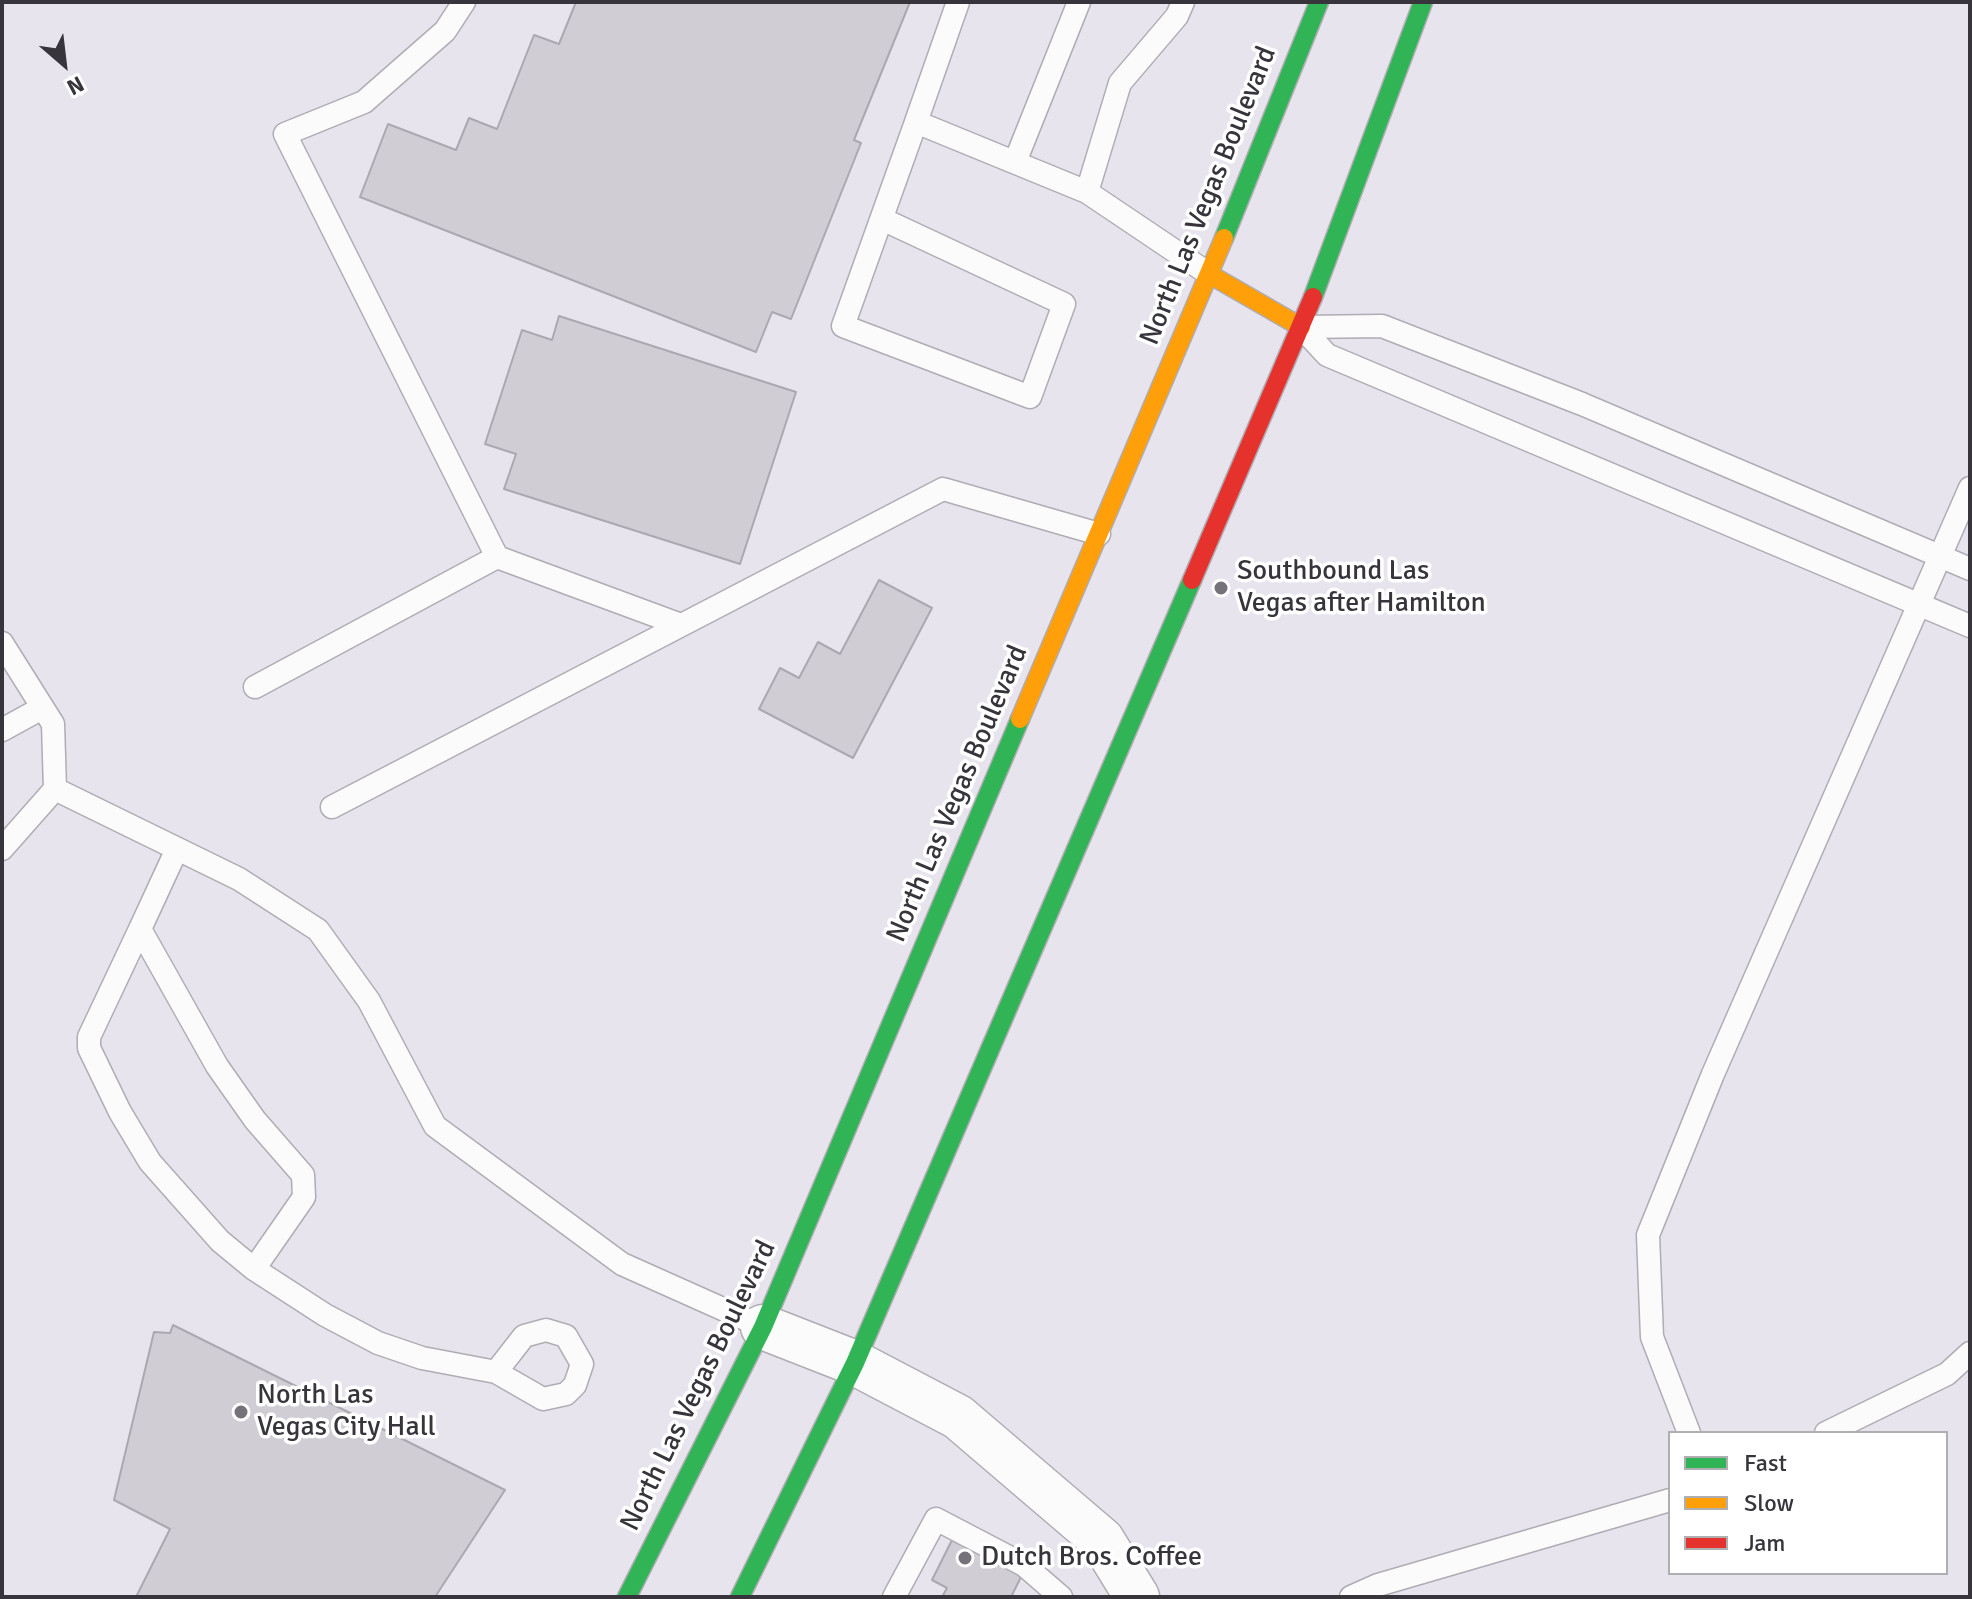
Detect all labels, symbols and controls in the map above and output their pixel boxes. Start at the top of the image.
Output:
north arrow [24,24,104,104]
street label: North Las Vegas Boulevard [1134,42,1284,350]
text: N [62,70,89,101]
place label: Southbound Las Vegas after Hamilton [1237,555,1486,621]
marker: Southbound Las Vegas after Hamilton [1212,579,1230,597]
street label: North Las Vegas Boulevard [880,641,1036,947]
street label: North Las Vegas Boulevard [614,1235,784,1537]
place label: North Las Vegas City Hall [257,1379,436,1445]
marker: North Las Vegas City Hall [232,1403,250,1421]
legend [1668,1431,1948,1575]
text: Fast [1744,1448,1787,1478]
text: Slow [1744,1488,1794,1518]
text: Jam [1744,1528,1785,1558]
place label: Dutch Bros. Coffee [981,1541,1202,1575]
marker: Dutch Bros. Coffee [956,1549,974,1567]

